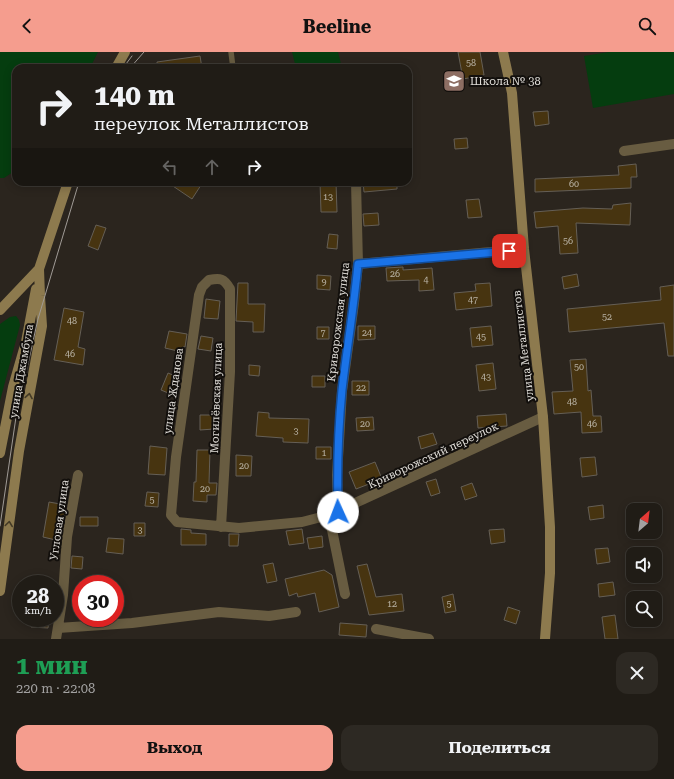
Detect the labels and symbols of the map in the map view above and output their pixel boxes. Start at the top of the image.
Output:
house number: 58 [466,58,476,68]
school or university icon: Школа № 38 [441,68,467,94]
place label: Школа № 38 [470,75,541,88]
house number: 60 [569,179,579,189]
house number: 13 [323,192,333,202]
pin [492,234,526,268]
house number: 56 [563,236,573,246]
street label: Криворожская улица [325,262,352,382]
house number: 26 [390,269,400,279]
house number: 4 [423,275,429,285]
house number: 9 [321,277,327,287]
street label: улица Металлистов [510,290,537,402]
house number: 47 [468,295,478,305]
house number: 52 [602,312,612,322]
house number: 48 [67,316,77,326]
street label: улица Джамбула [7,323,36,419]
house number: 7 [320,328,326,338]
house number: 24 [362,328,372,338]
house number: 45 [476,332,486,342]
street label: Могилёвская улица [208,342,225,454]
street label: улица Жданова [161,347,186,435]
house number: 46 [65,349,75,359]
house number: 50 [574,362,584,372]
house number: 43 [481,372,491,382]
house number: 22 [356,383,366,393]
one-way arrow [24,393,33,399]
house number: 48 [567,397,577,407]
house number: 20 [360,419,370,429]
street label: Криворожский переулок [366,419,501,491]
house number: 46 [587,419,597,429]
house number: 3 [293,426,299,436]
house number: 1 [321,448,327,458]
house number: 20 [239,461,249,471]
street label: Угловая улица [47,479,72,561]
house number: 20 [200,484,210,494]
position arrow [317,491,359,533]
house number: 5 [149,495,155,505]
north arrow [626,503,662,539]
one-way arrow [4,521,13,527]
house number: 3 [137,525,143,535]
speed limit sign: 30 [72,575,124,627]
house number: 12 [387,599,397,609]
house number: 5 [446,599,452,609]

